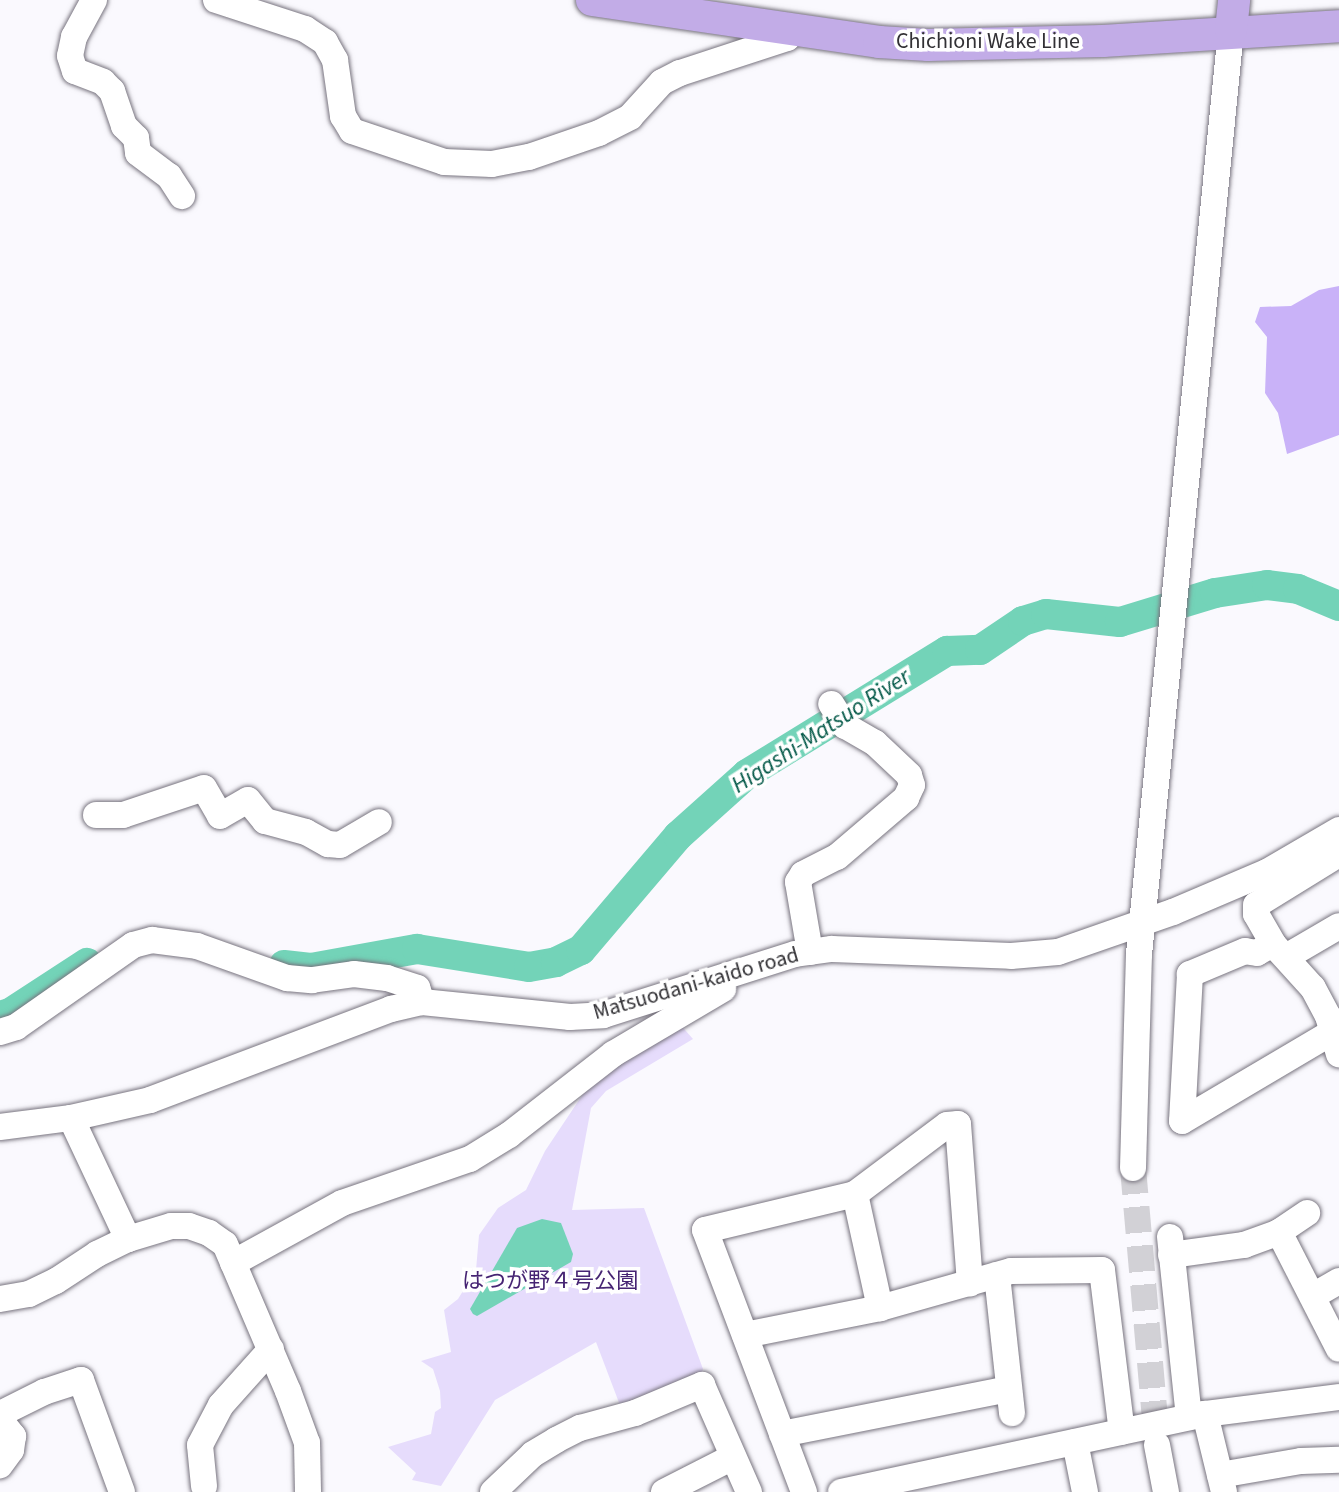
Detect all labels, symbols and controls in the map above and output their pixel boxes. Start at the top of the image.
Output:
street label: Chichioni Wake Line [896,29,1080,55]
water label: Higashi-Matsuo River [726,662,916,800]
street label: Matsuodani-kaido road [590,942,802,1026]
park label: はつが野４号公園 [462,1269,638,1295]

